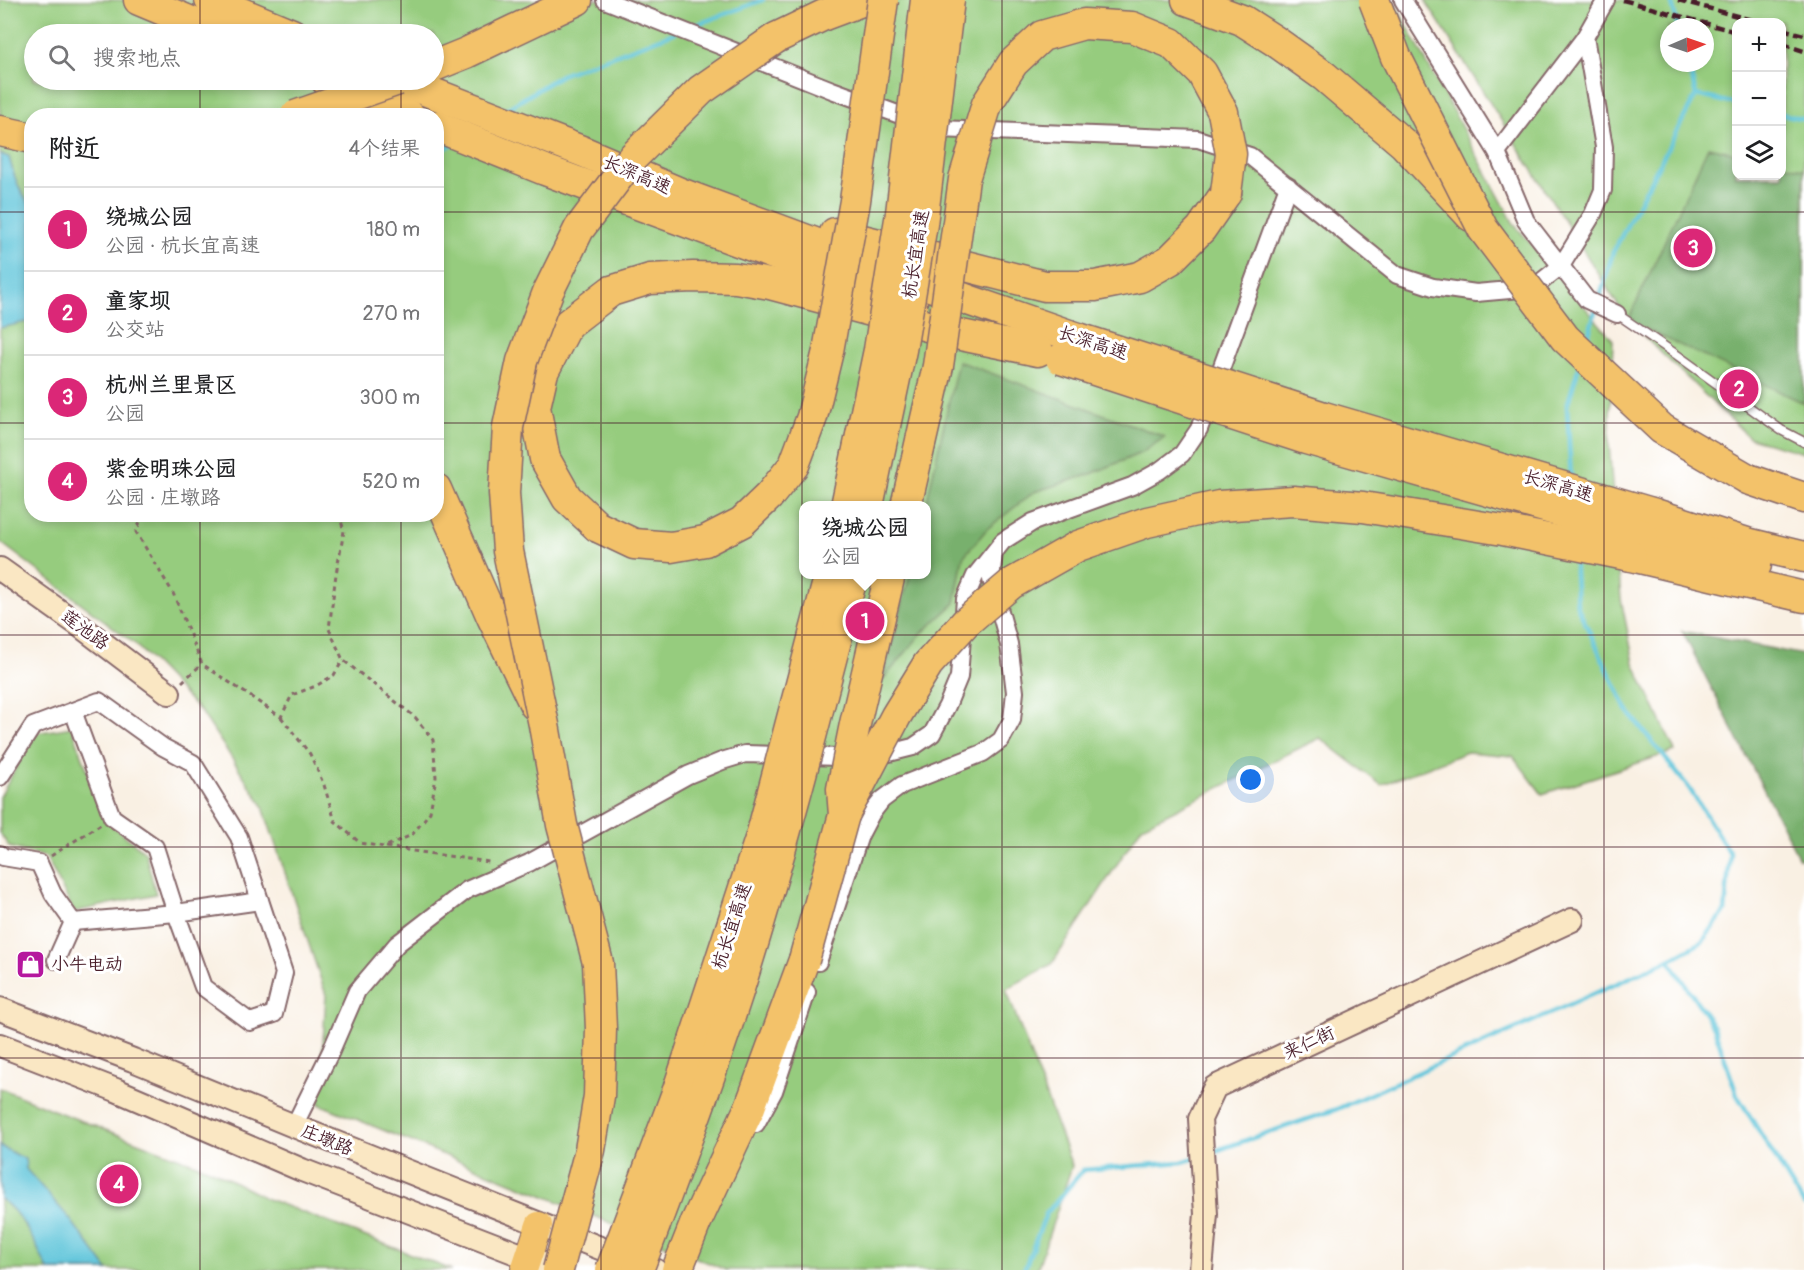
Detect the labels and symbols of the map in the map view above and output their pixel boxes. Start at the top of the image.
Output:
north arrow [1660,18,1714,72]
street label: 长深高速 [599,150,675,200]
street label: 杭长宜高速 [898,208,934,300]
pin: 3 [1674,226,1712,270]
street label: 长深高速 [1055,321,1131,365]
pin: 2 [1720,366,1758,412]
street label: 长深高速 [1520,465,1596,507]
pin: 1 [846,598,884,644]
street label: 莲池路 [56,605,114,655]
your location [1236,765,1265,794]
street label: 杭长宜高速 [707,880,757,972]
shop icon: 小牛电动 [14,948,46,980]
place label: 小牛电动 [51,953,123,976]
street label: 来仁街 [1280,1021,1338,1065]
street label: 庄墩路 [298,1119,356,1161]
pin: 4 [100,1162,138,1206]

